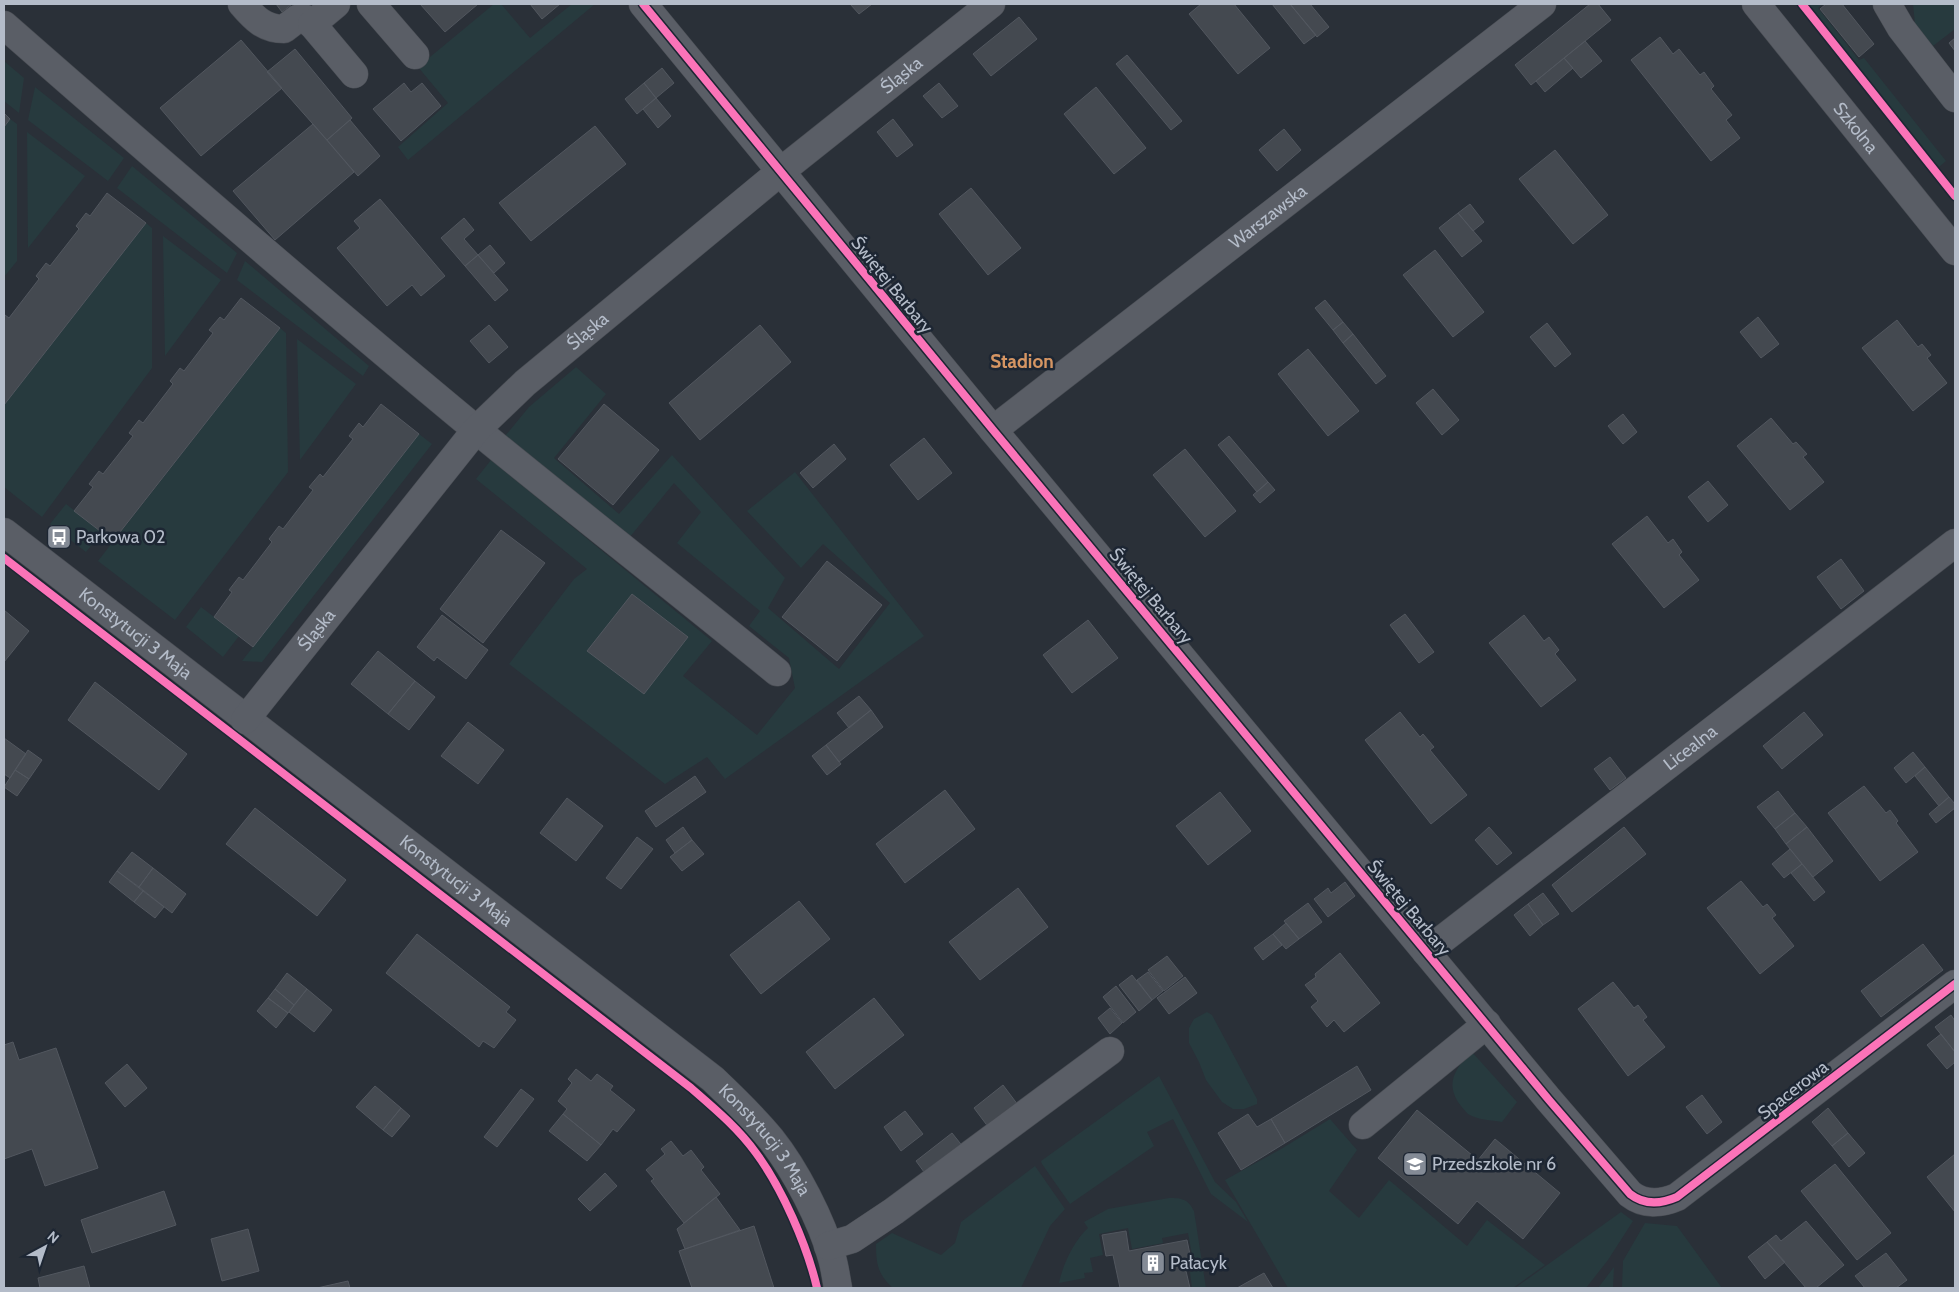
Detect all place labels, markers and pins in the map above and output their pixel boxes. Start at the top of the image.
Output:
bus stop icon: Parkowa 02 [46,524,72,550]
place label: Parkowa 02 [76,526,166,548]
school or university icon: Przedszkole nr 6 [1402,1151,1428,1177]
place label: Przedszkole nr 6 [1432,1153,1556,1175]
building icon: Pałacyk [1140,1250,1166,1276]
place label: Pałacyk [1170,1252,1228,1274]

